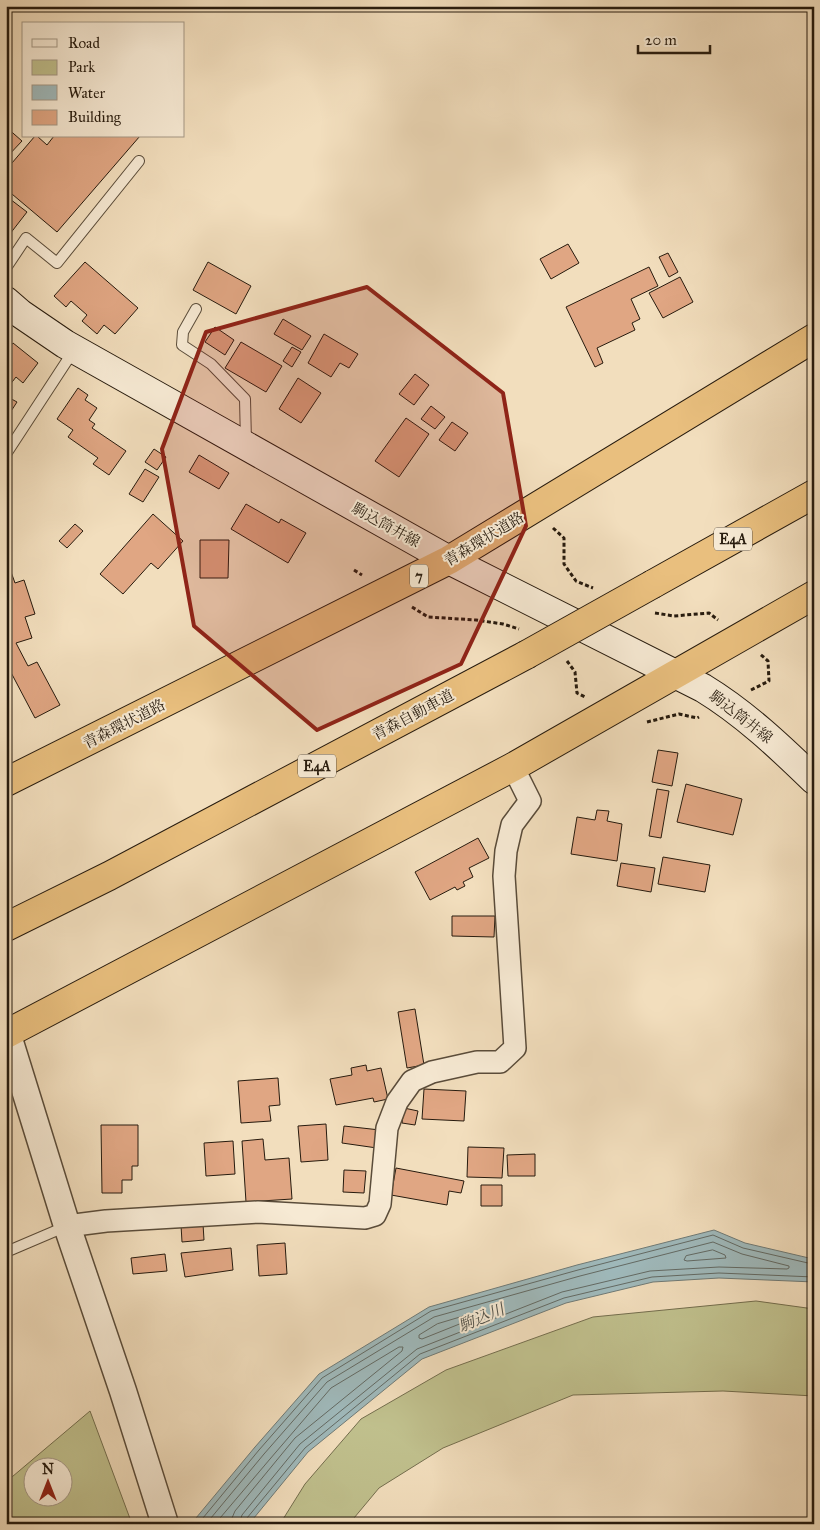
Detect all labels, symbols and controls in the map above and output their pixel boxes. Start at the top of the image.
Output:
legend [22,22,185,138]
scale bar [638,22,710,54]
text: 20 m [645,31,677,49]
text: Road [68,34,100,52]
text: Park [68,58,95,76]
text: Water [68,84,105,102]
text: Building [68,108,122,126]
street label: 駒込筒井線 [349,499,423,551]
street label: 青森環状道路 [441,508,527,570]
road number: E4A [714,528,752,550]
road number: 7 [410,564,428,588]
street label: 青森自動車道 [369,686,457,744]
street label: 駒込筒井線 [706,687,776,747]
street label: 青森環状道路 [80,696,168,752]
road number: E4A [298,754,336,778]
water label: 駒込川 [455,1299,509,1336]
north arrow [22,1458,72,1508]
text: N [42,1461,54,1478]

